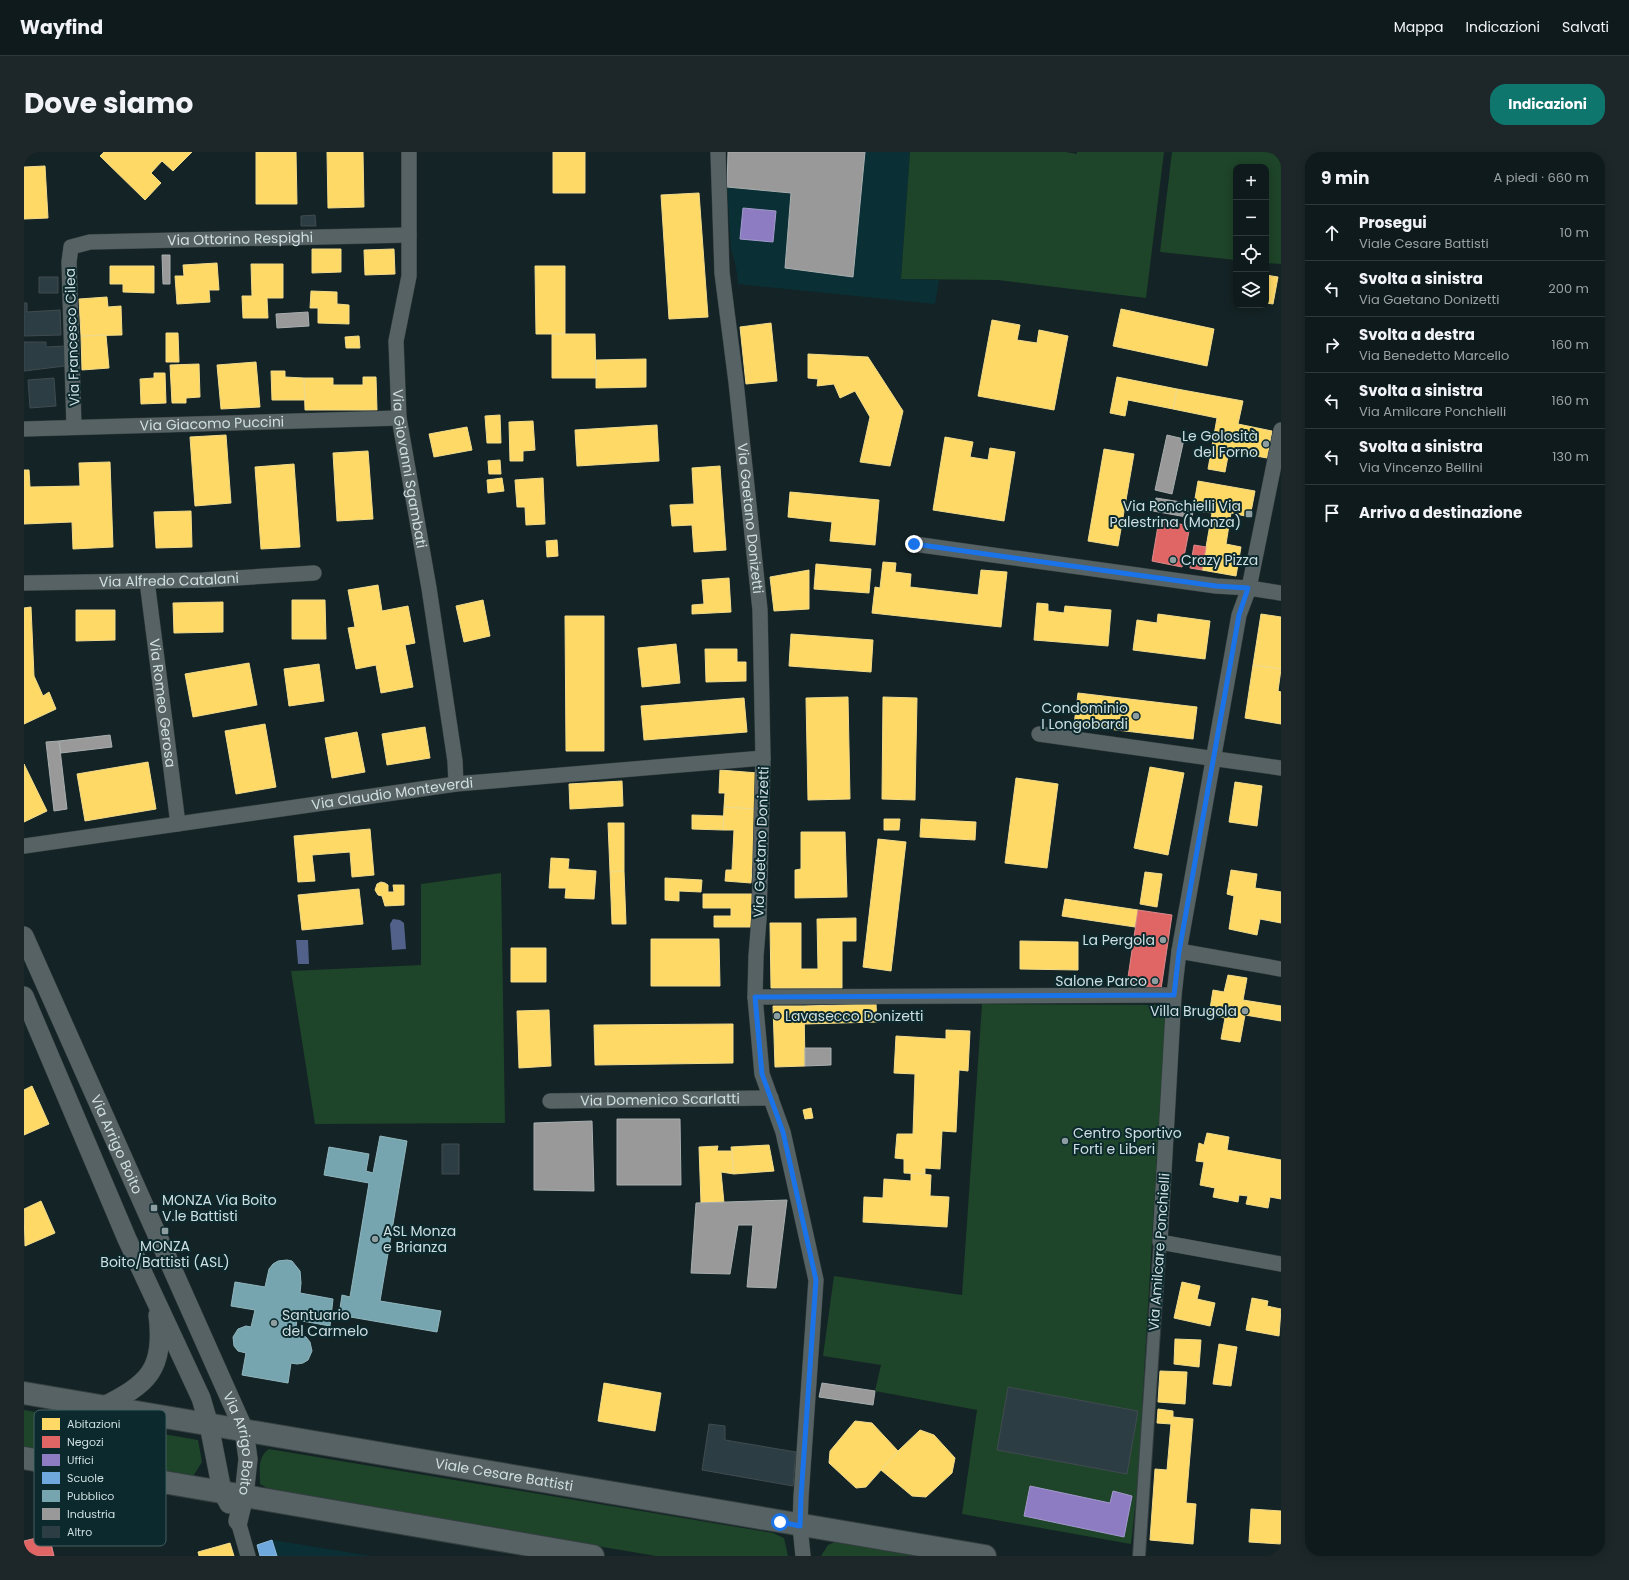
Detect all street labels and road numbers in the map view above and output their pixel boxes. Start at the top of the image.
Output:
street label: Via Ottorino Respighi [167,227,313,250]
street label: Via Francesco Cilea [60,268,84,406]
street label: Via Giovanni Sgambati [388,389,432,550]
street label: Via Giacomo Puccini [139,411,284,436]
street label: Via Gaetano Donizetti [732,442,768,595]
street label: Via Alfredo Catalani [99,568,240,592]
street label: Via Romeo Gerosa [144,637,181,769]
street label: Via Gaetano Donizetti [748,766,774,918]
street label: Via Claudio Monteverdi [310,773,474,815]
street label: Via Domenico Scarlatti [580,1088,740,1111]
street label: Via Arrigo Boito [86,1091,148,1197]
street label: Via Amilcare Ponchielli [1143,1172,1175,1332]
street label: Via Arrigo Boito [218,1388,258,1496]
street label: Viale Cesare Battisti [434,1453,575,1496]

